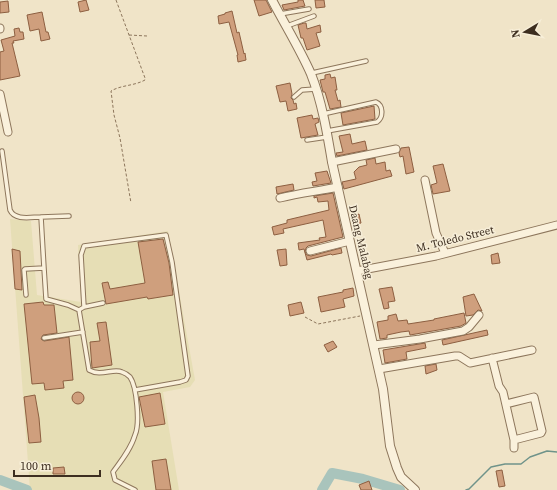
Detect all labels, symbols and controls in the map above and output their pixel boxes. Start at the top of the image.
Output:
north arrow [505,12,545,52]
text: N [508,28,524,39]
street label: Daang Malabag [345,204,377,281]
street label: M. Toledo Street [415,222,496,256]
scale bar [14,452,100,478]
text: 100 m [20,458,52,474]

